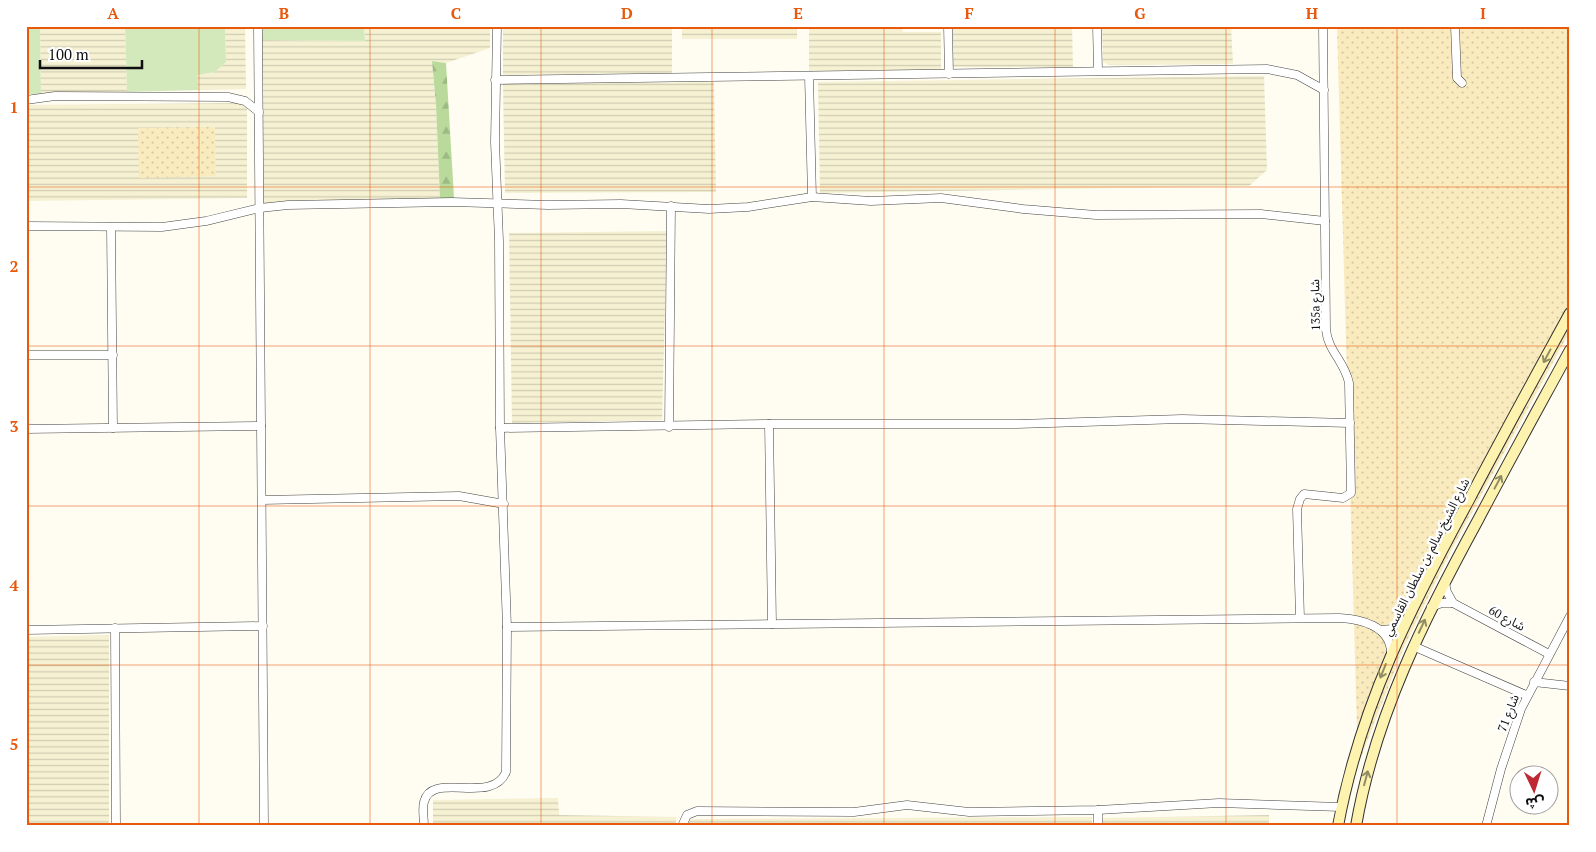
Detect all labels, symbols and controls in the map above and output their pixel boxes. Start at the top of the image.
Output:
text: A [107,2,119,24]
text: B [279,2,289,24]
text: C [451,2,461,24]
text: D [621,2,633,24]
text: E [793,2,803,24]
text: F [964,2,974,24]
text: G [1134,2,1146,24]
text: H [1306,2,1318,24]
text: I [1480,2,1486,24]
scale bar [40,38,142,70]
text: 100 m [48,44,89,64]
text: 1 [9,96,19,118]
text: 2 [9,255,19,277]
street label: 135a شارع [1307,279,1325,331]
one-way arrow [1541,348,1551,362]
text: 3 [9,415,19,437]
one-way arrow [1493,475,1503,490]
street label: شارع الشيخ سالم بن سلطان القاسمي [1380,476,1475,640]
text: 4 [9,574,19,596]
street label: شارع 60 [1485,602,1528,636]
one-way arrow [1418,619,1427,634]
one-way arrow [1378,663,1388,678]
street label: شارع 71 [1494,692,1524,735]
text: 5 [9,733,19,755]
north arrow [1508,764,1558,814]
one-way arrow [1362,771,1372,787]
text: ش [1525,793,1545,814]

